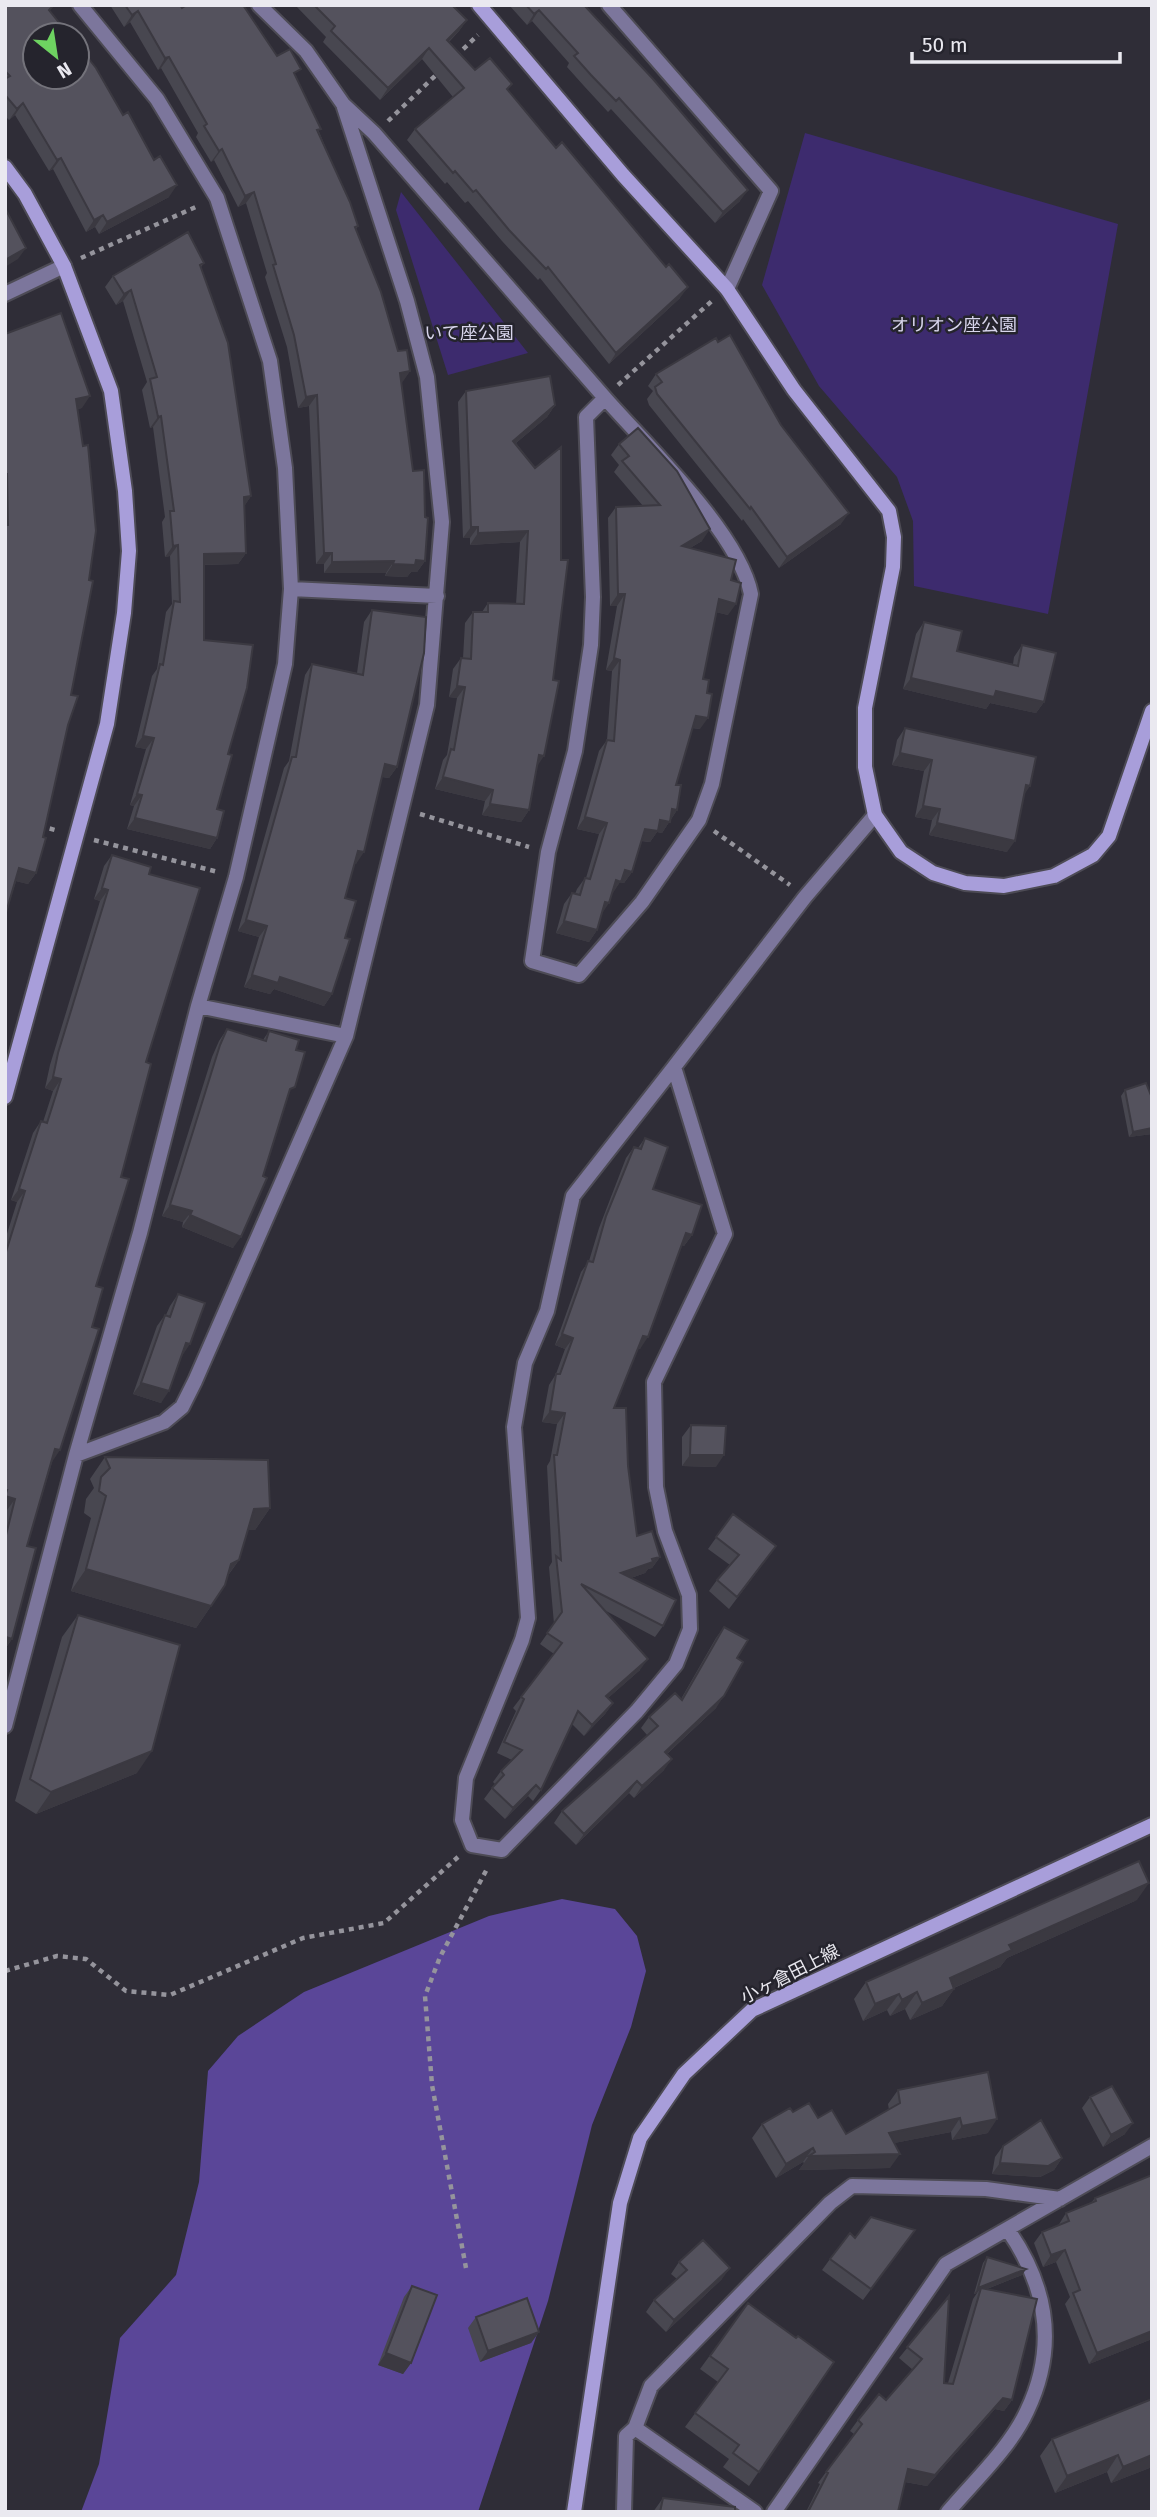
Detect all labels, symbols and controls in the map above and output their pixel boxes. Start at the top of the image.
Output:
north arrow [21,21,91,91]
scale bar [912,21,1120,65]
text: 50 m [922,32,968,58]
text: N [53,57,75,83]
park label: オリオン座公園 [891,314,1017,336]
park label: いて座公園 [424,322,514,344]
street label: 小ヶ倉田上線 [737,1940,843,2008]

